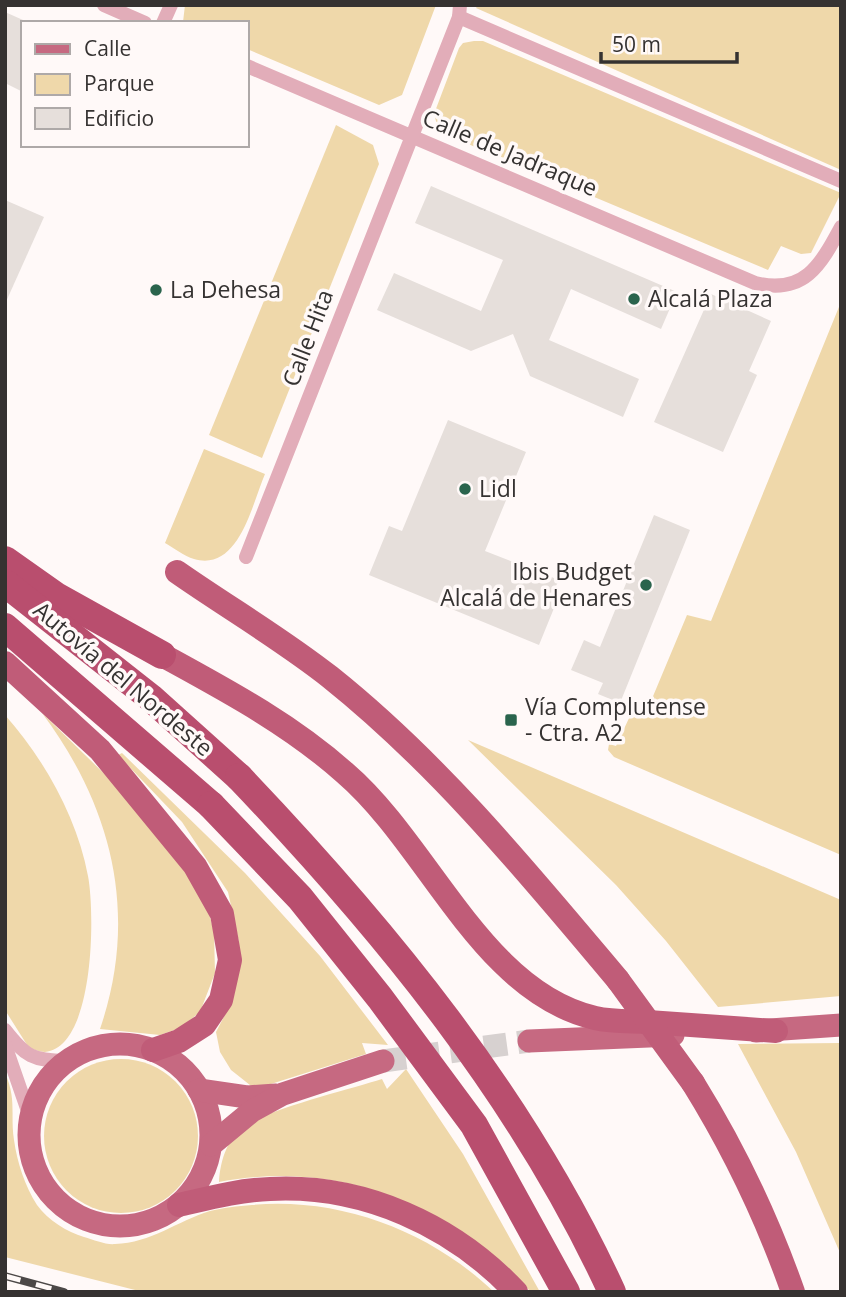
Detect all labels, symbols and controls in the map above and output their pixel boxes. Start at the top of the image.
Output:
legend [21,21,248,147]
scale bar [601,21,738,65]
text: 50 m [612,30,661,58]
text: Calle [84,34,131,62]
text: Parque [84,69,154,97]
street label: Calle de Jadraque [418,101,603,203]
text: Edificio [84,104,154,132]
place label: La Dehesa [170,273,281,305]
marker: La Dehesa [148,282,164,298]
place label: Alcalá Plaza [648,282,773,314]
street label: Calle Hita [274,285,340,391]
marker: Alcalá Plaza [626,291,642,307]
place label: Lidl [479,472,517,504]
marker: Lidl [457,481,473,497]
place label: Ibis Budget Alcalá de Henares [440,555,632,613]
marker: Ibis Budget Alcalá de Henares [638,577,654,593]
street label: Autovía del Nordeste [27,594,220,763]
place label: Vía Complutense - Ctra. A2 [525,690,706,748]
marker: Vía Complutense - Ctra. A2 [503,712,519,728]

